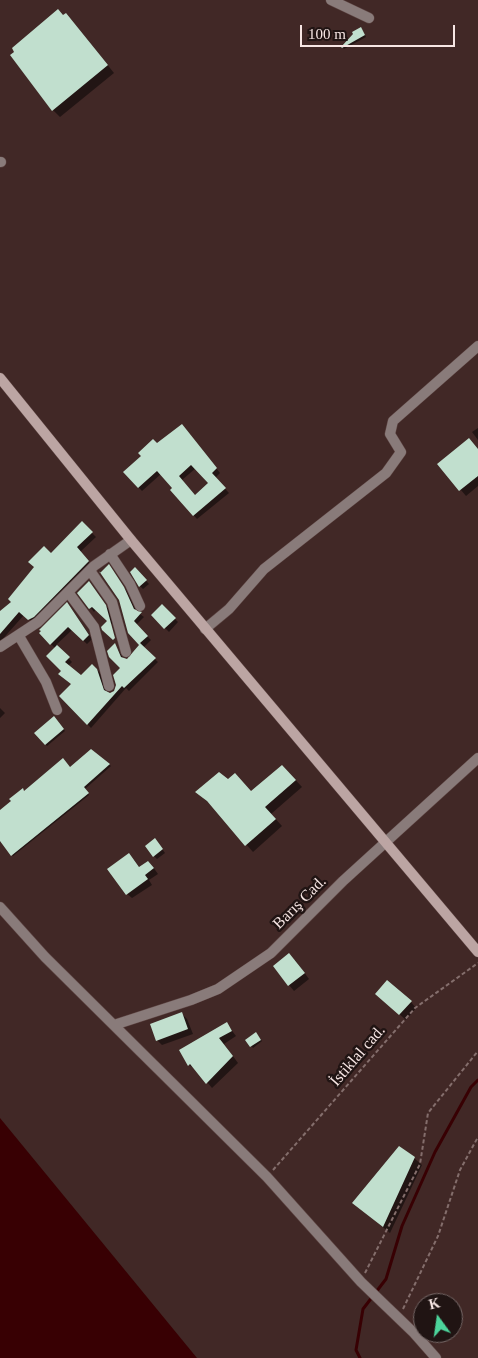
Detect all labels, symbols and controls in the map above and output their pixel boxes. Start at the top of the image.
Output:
scale bar [303,15,458,47]
text: 100 m [308,26,346,42]
street label: Barış Cad. [269,872,331,934]
street label: İstiklal cad. [326,1022,390,1090]
north arrow [413,1293,463,1343]
text: K [427,1295,442,1313]

